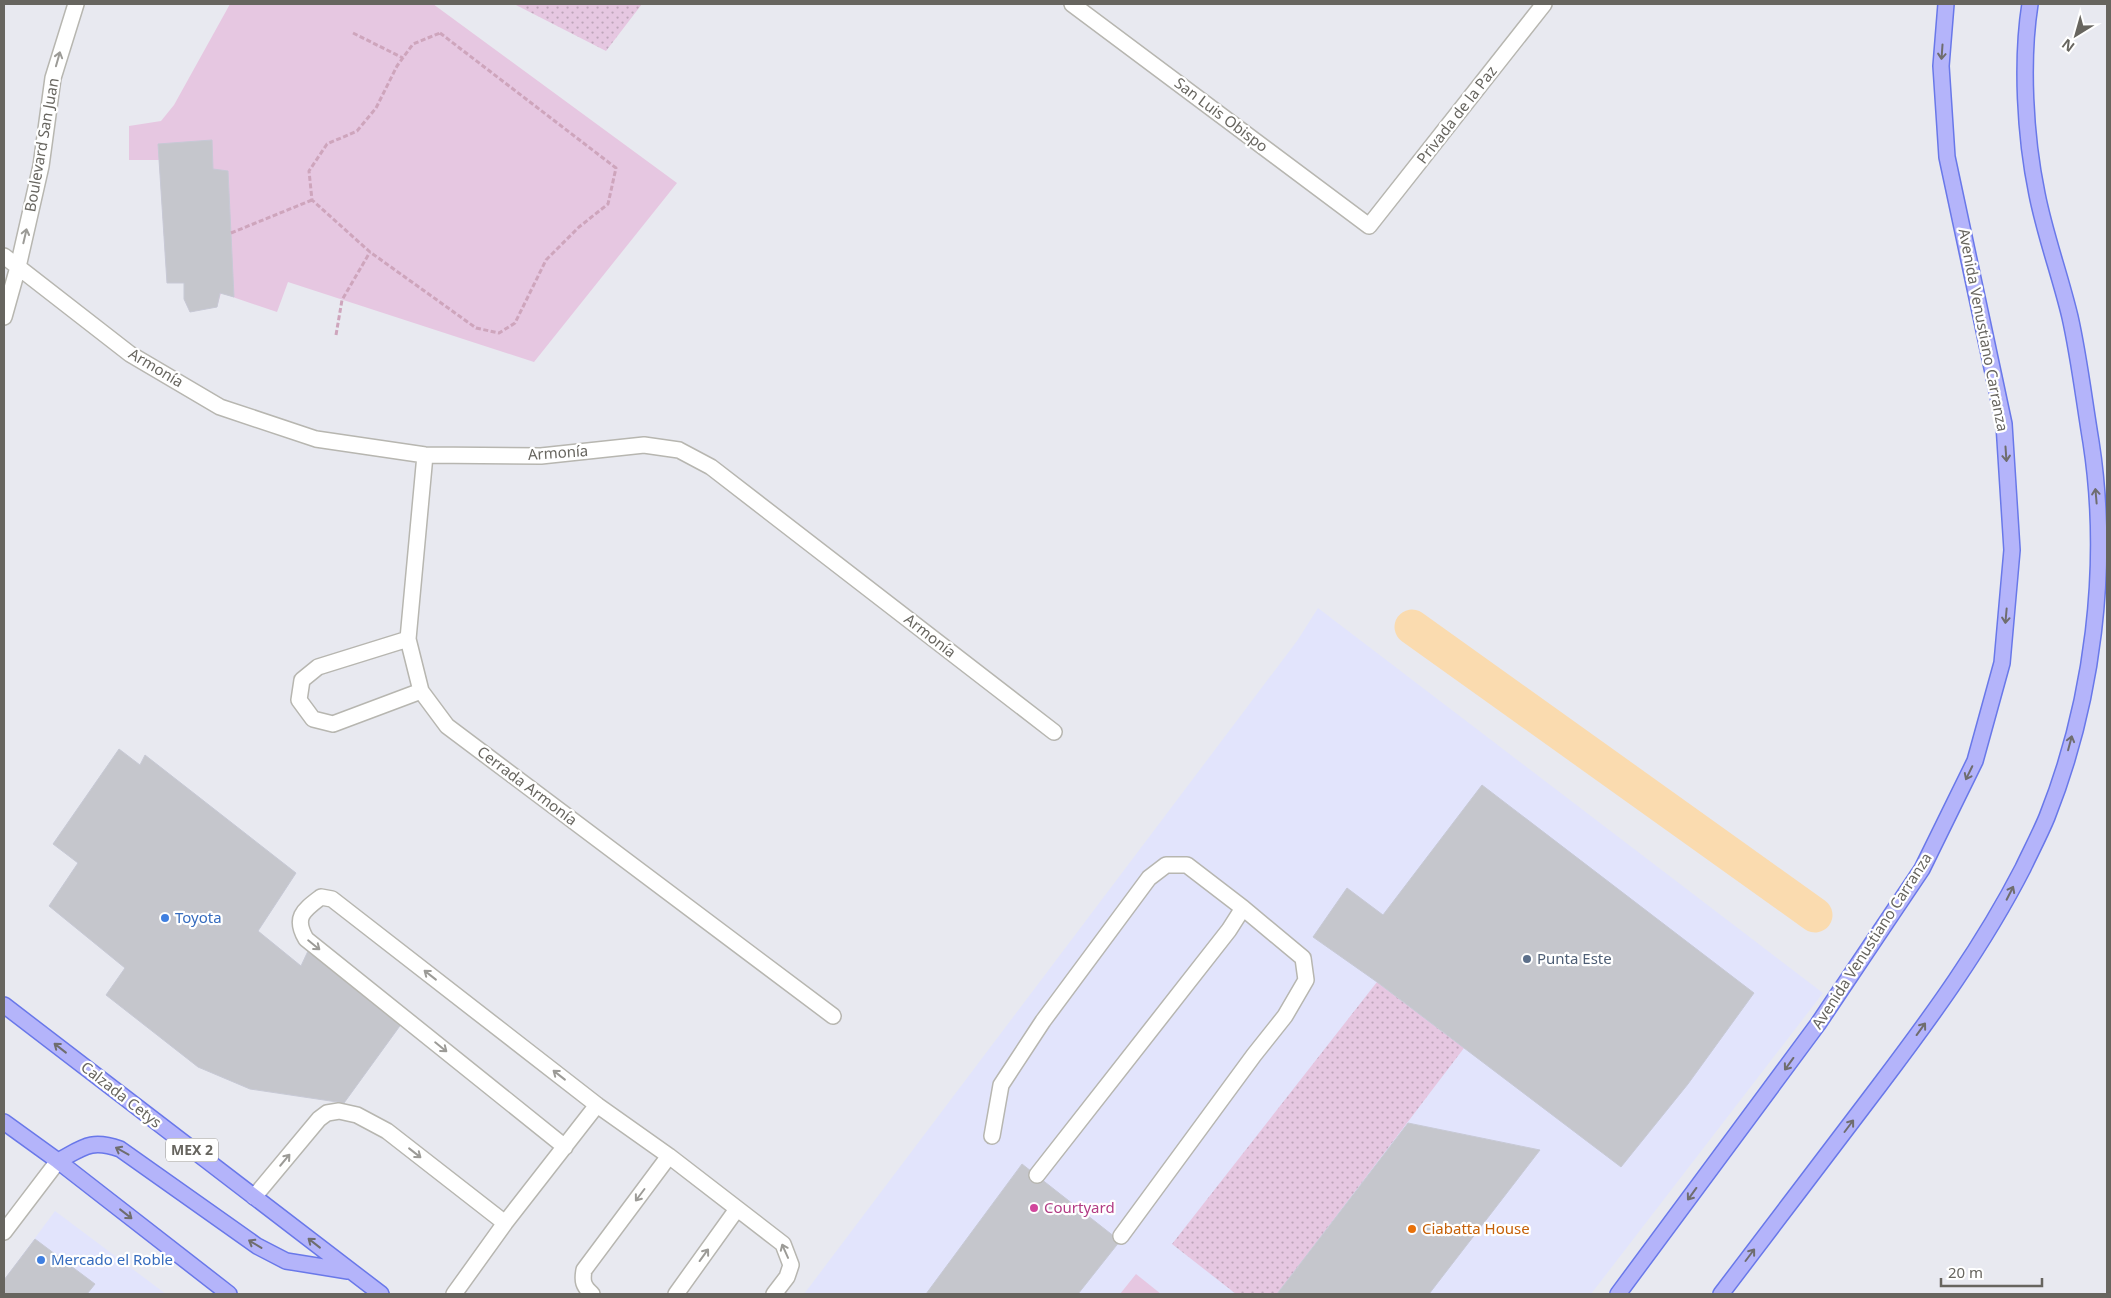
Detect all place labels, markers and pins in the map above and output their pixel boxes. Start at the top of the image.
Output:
place label: Toyota [175,907,222,927]
marker: Toyota [159,912,171,924]
place label: Punta Este [1537,948,1612,968]
marker: Punta Este [1521,953,1533,965]
place label: Courtyard [1044,1197,1115,1217]
marker: Courtyard [1028,1202,1040,1214]
place label: Ciabatta House [1422,1218,1530,1238]
marker: Ciabatta House [1406,1223,1418,1235]
place label: Mercado el Roble [51,1249,173,1269]
marker: Mercado el Roble [35,1254,47,1266]

